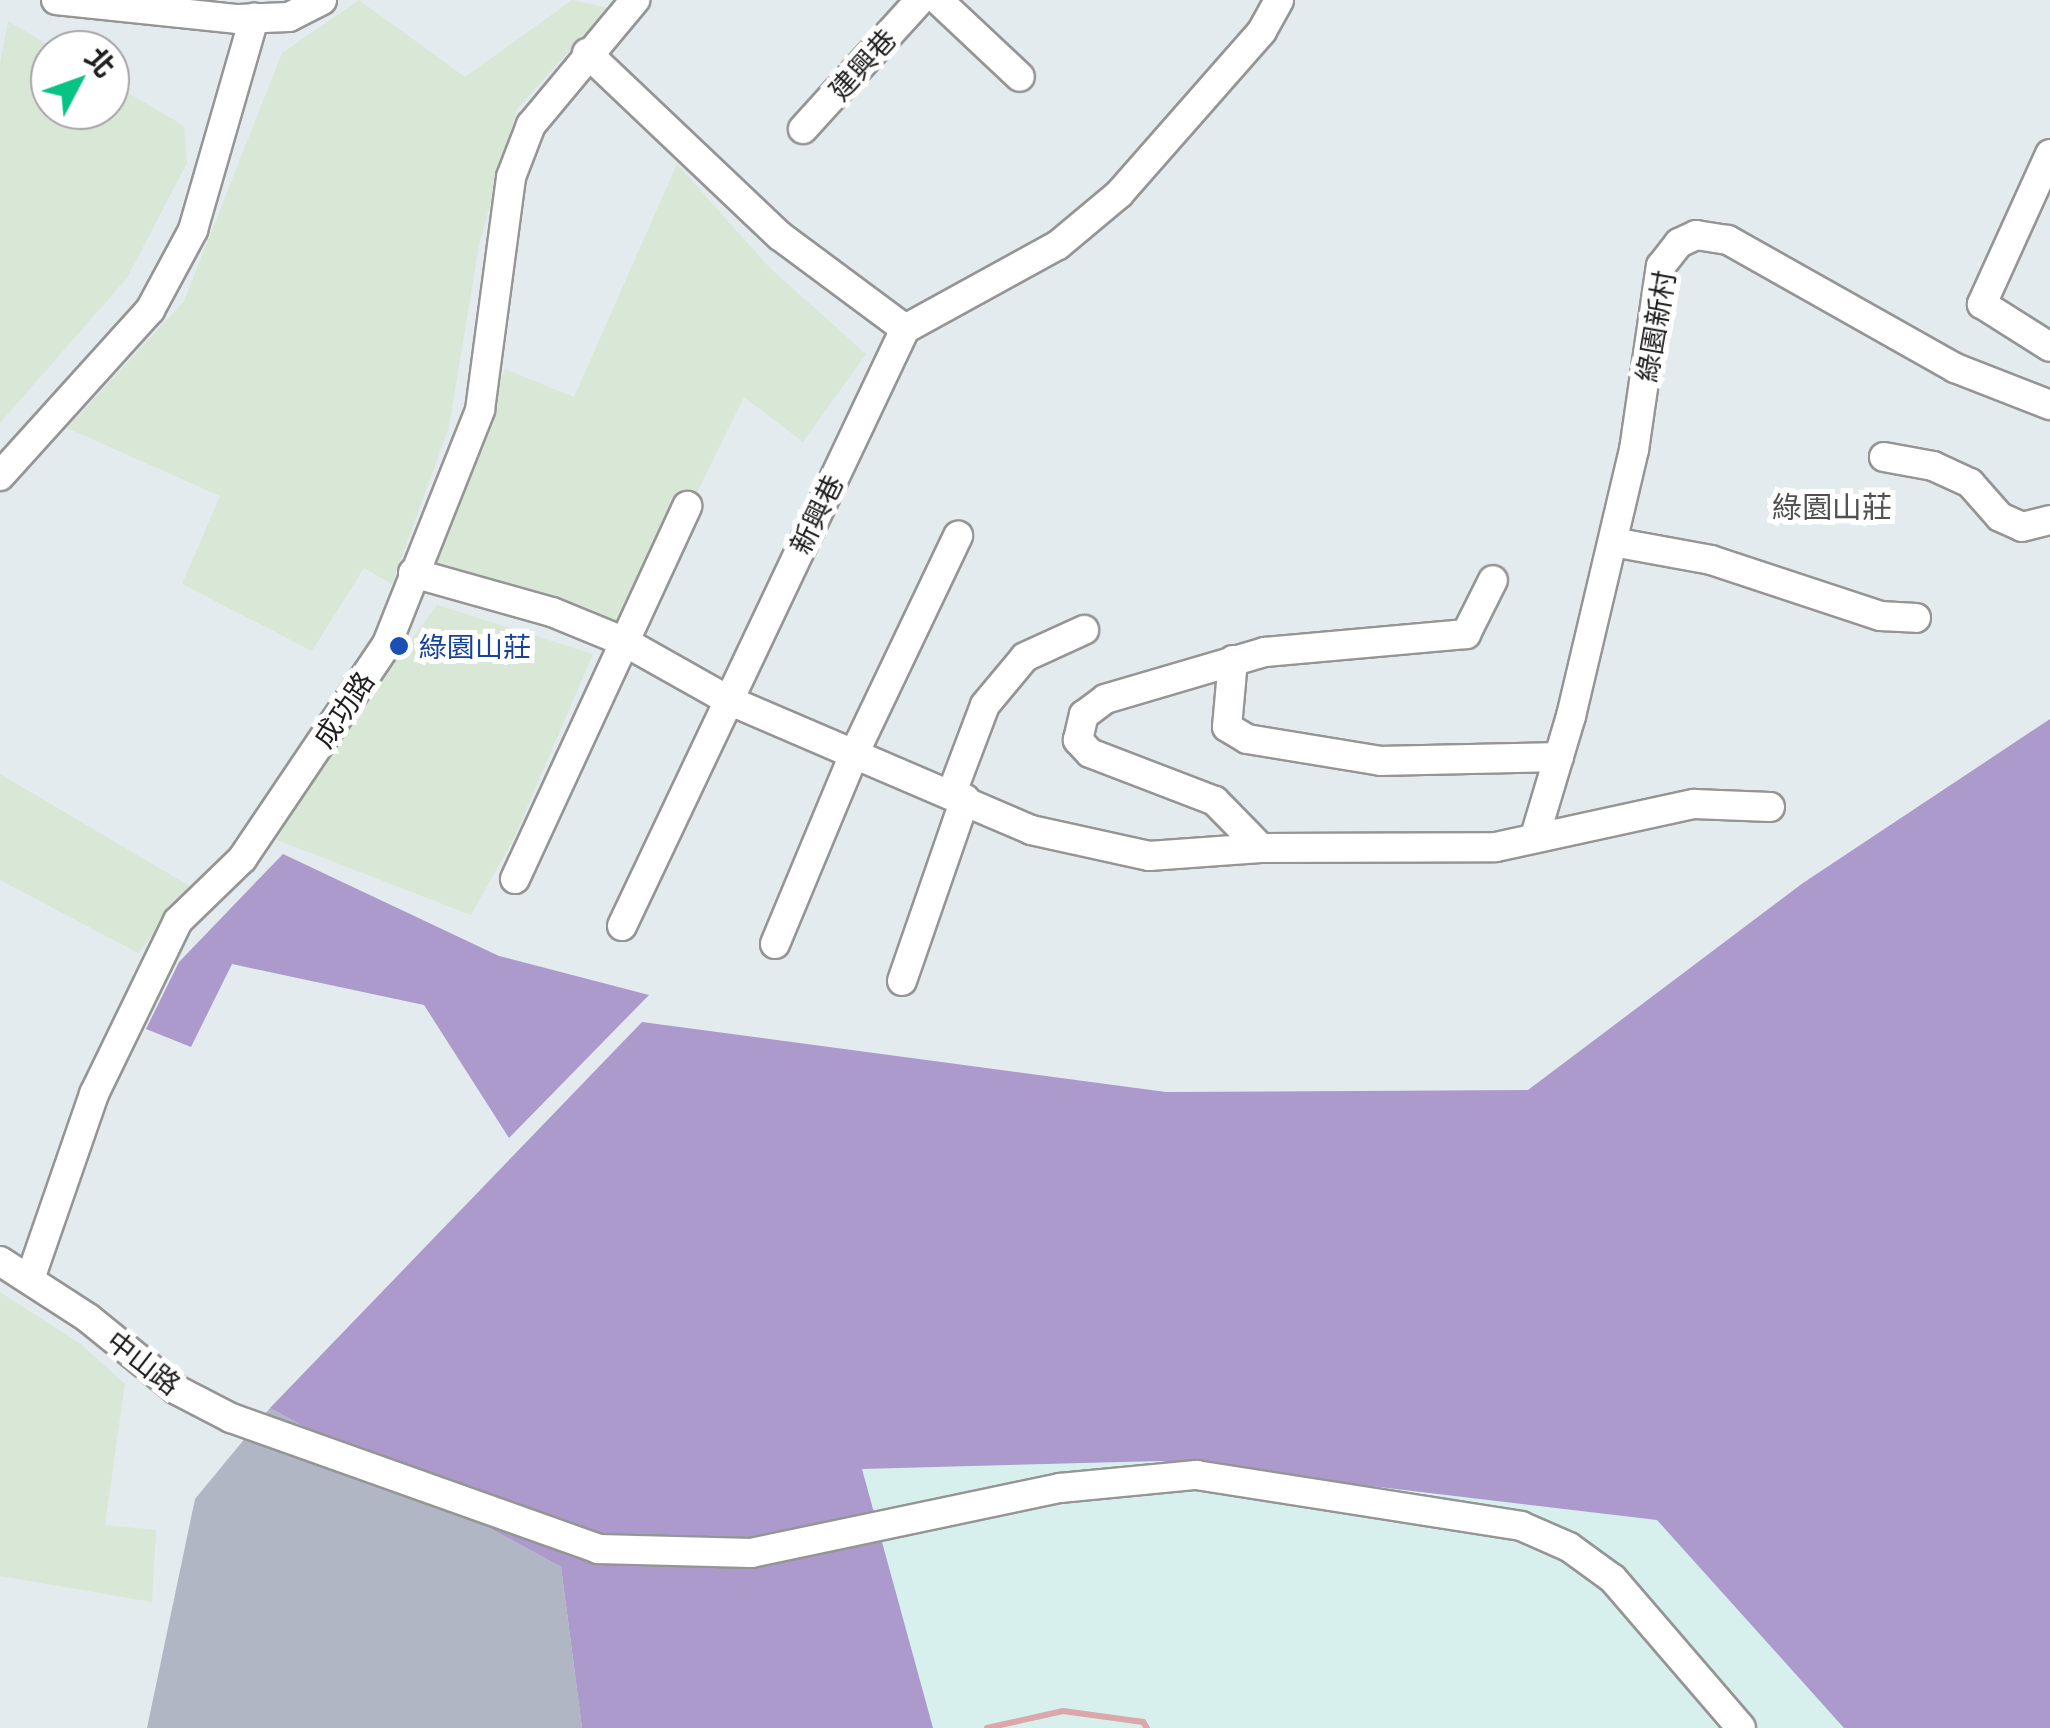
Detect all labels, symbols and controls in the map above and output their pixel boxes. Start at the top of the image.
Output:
street label: 建興巷 [821,22,903,106]
north arrow [30,30,130,130]
text: 北 [78,39,125,85]
street label: 綠園新村 [1629,268,1681,384]
street label: 新興巷 [782,469,850,559]
district label: 綠園山莊 [1772,489,1892,525]
place label: 綠園山莊 [419,629,531,663]
marker: 綠園山莊 [388,635,410,657]
street label: 成功路 [306,665,380,753]
street label: 中山路 [101,1323,187,1401]

